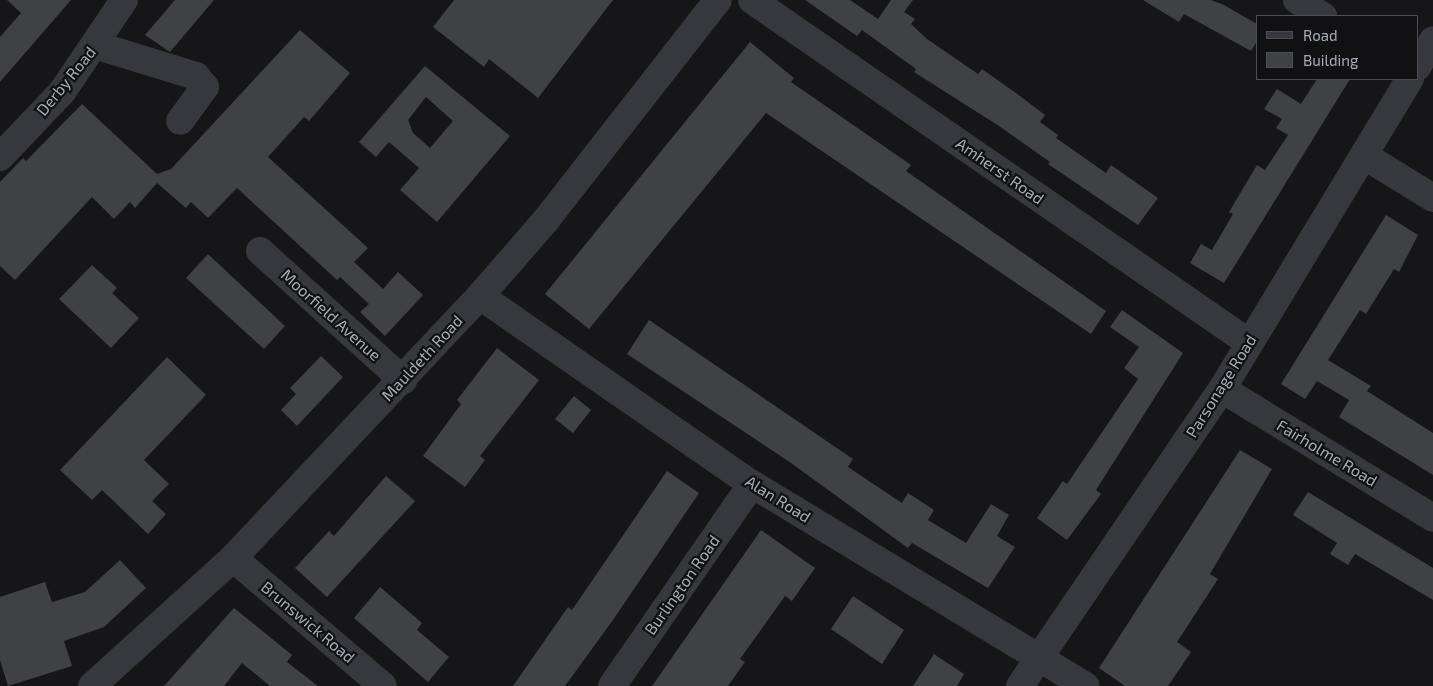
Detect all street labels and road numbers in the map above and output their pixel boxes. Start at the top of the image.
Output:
street label: Derby Road [32,42,100,120]
street label: Amherst Road [952,134,1048,208]
street label: Moorfield Avenue [277,265,385,365]
street label: Mauldeth Road [377,311,467,405]
street label: Parsonage Road [1182,331,1260,441]
street label: Fairholme Road [1273,416,1381,490]
street label: Alan Road [742,471,814,527]
street label: Burlington Road [640,531,724,639]
street label: Brunswick Road [257,577,359,667]

